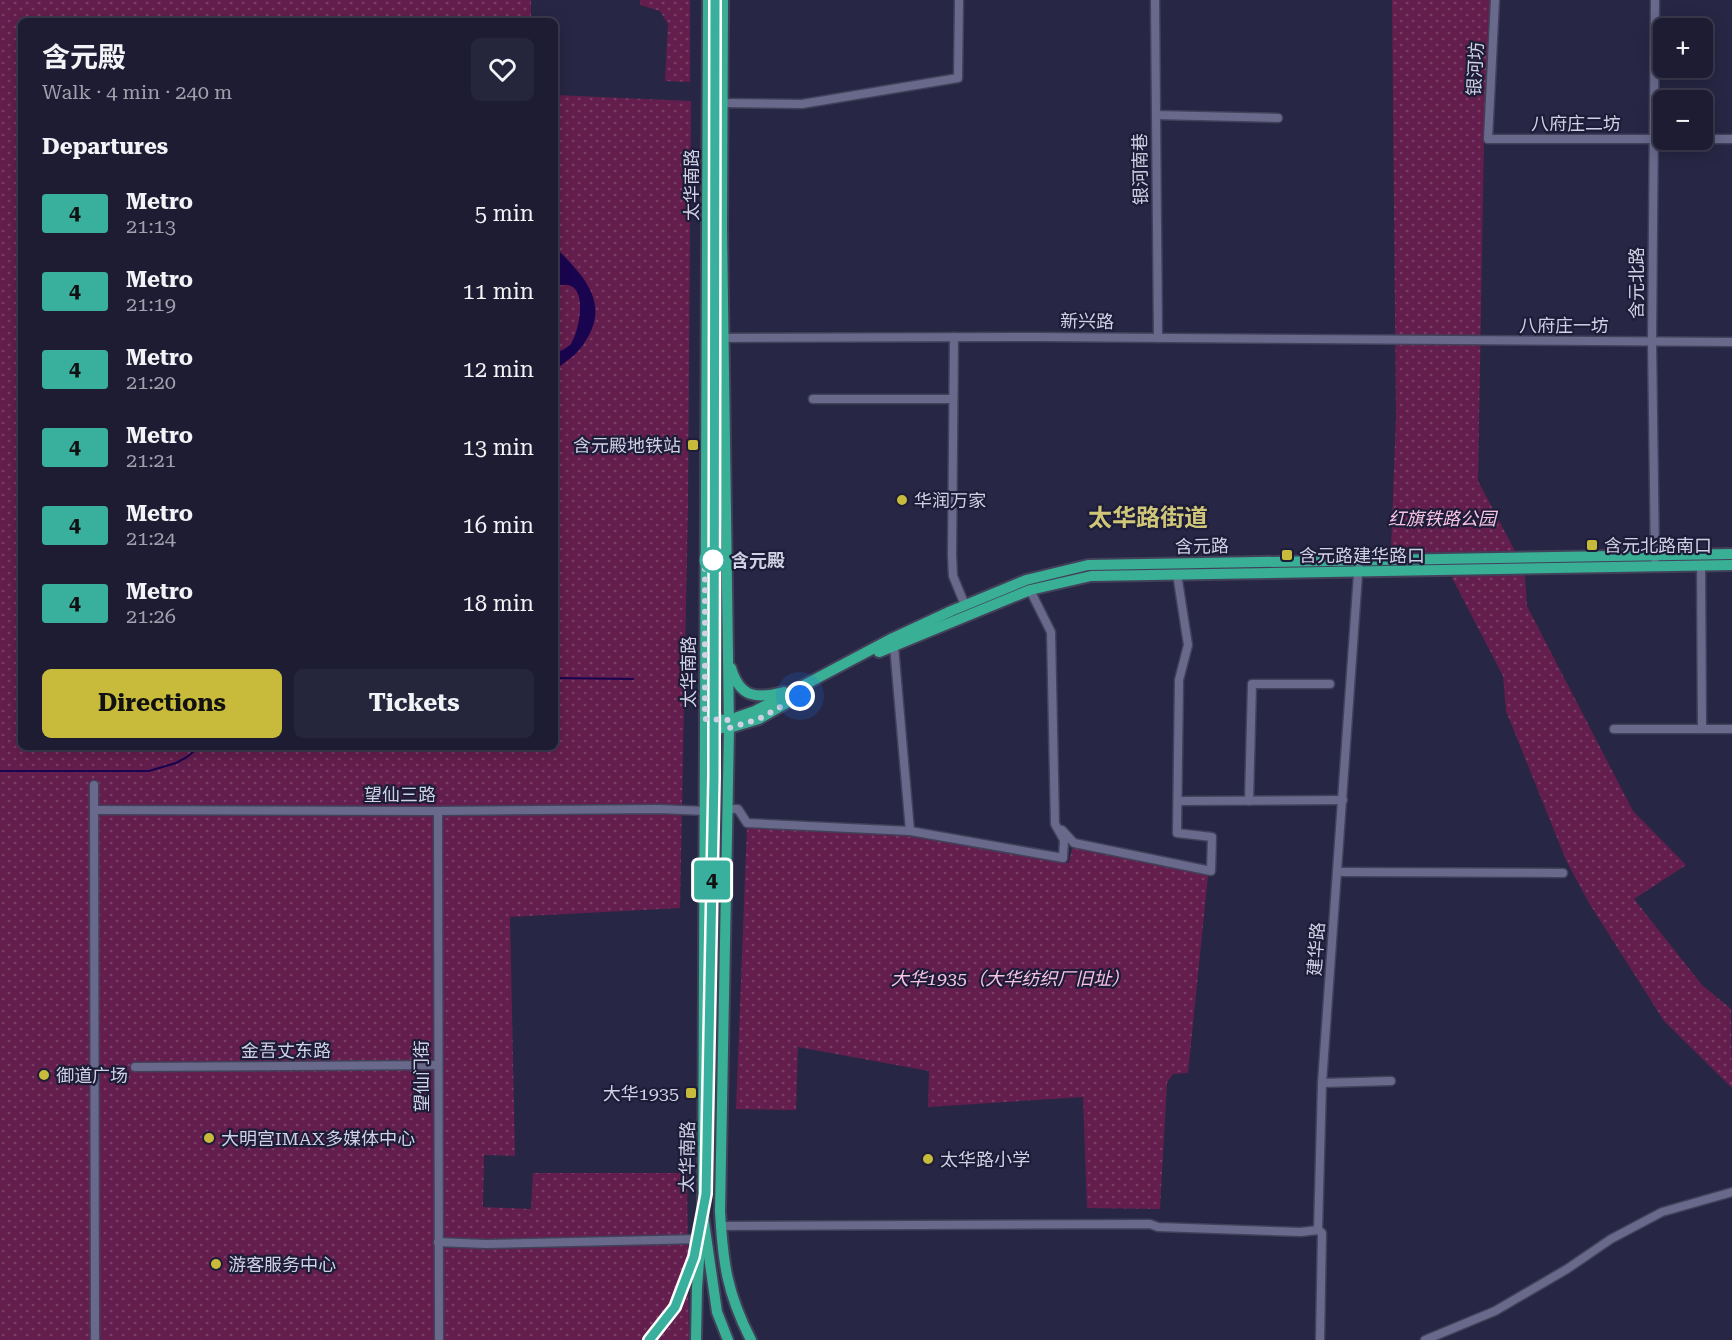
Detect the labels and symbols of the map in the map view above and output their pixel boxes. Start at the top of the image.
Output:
street label: 银河坊 [1463,41,1487,97]
street label: 八府庄二坊 [1531,113,1621,134]
street label: 银河南巷 [1129,133,1151,205]
street label: 太华南路 [681,149,702,221]
street label: 含元北路 [1626,247,1647,319]
street label: 新兴路 [1060,310,1114,332]
street label: 八府庄一坊 [1519,315,1609,336]
place label: 含元殿地铁站 [573,435,681,456]
marker: 含元殿地铁站 [686,438,700,452]
place label: 华润万家 [914,490,986,511]
marker: 华润万家 [895,493,909,507]
district label: 太华路街道 [1088,504,1208,532]
park label: 红旗铁路公园 [1388,508,1499,529]
street label: 含元路 [1175,535,1229,557]
place label: 含元北路南口 [1604,535,1712,556]
marker: 含元北路南口 [1585,538,1599,552]
place label: 含元路建华路口 [1299,545,1425,566]
marker: 含元殿 [700,547,726,573]
marker: 含元路建华路口 [1280,548,1294,562]
place label: 含元殿 [731,550,785,571]
street label: 太华南路 [678,636,699,708]
your location [785,681,815,711]
street label: 望仙三路 [364,784,436,805]
line badge: 4 [692,860,732,900]
street label: 建华路 [1304,921,1328,977]
park label: 大华1935（大华纺织厂旧址） [891,968,1129,989]
street label: 金吾丈东路 [241,1040,331,1061]
street label: 望仙门街 [411,1040,432,1112]
place label: 御道广场 [56,1065,128,1086]
marker: 御道广场 [37,1068,51,1082]
place label: 大华1935 [603,1083,679,1104]
marker: 大华1935 [684,1086,698,1100]
street label: 太华南路 [676,1121,698,1193]
place label: 大明宫IMAX多媒体中心 [221,1128,415,1149]
marker: 大明宫IMAX多媒体中心 [202,1131,216,1145]
place label: 太华路小学 [940,1149,1030,1170]
marker: 太华路小学 [921,1152,935,1166]
place label: 游客服务中心 [228,1254,336,1275]
marker: 游客服务中心 [209,1257,223,1271]

